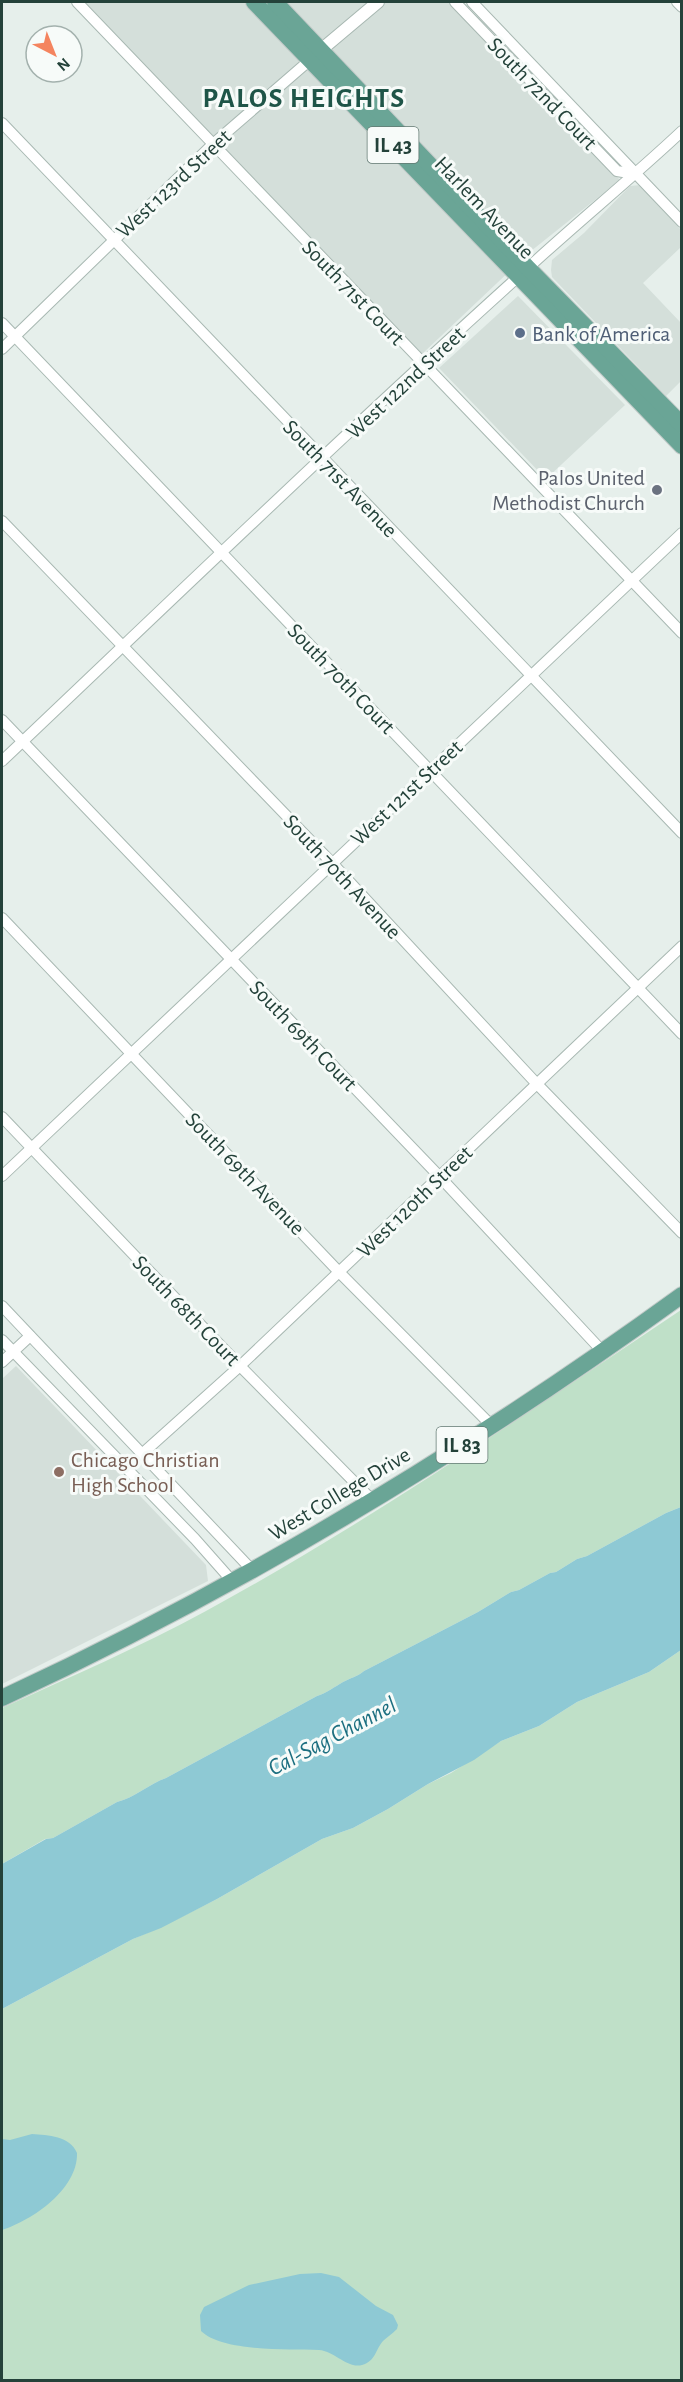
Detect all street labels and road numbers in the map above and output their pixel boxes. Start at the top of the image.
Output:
street label: South 72nd Court [483,33,601,154]
street label: West 123rd Street [112,125,235,242]
road number: IL 43 [368,127,418,163]
street label: Harlem Avenue [430,152,538,263]
street label: South 71st Court [298,236,409,349]
street label: West 122nd Street [342,322,469,443]
street label: South 71st Avenue [279,416,402,542]
street label: South 70th Court [283,619,399,738]
street label: West 121st Street [347,736,467,850]
street label: South 70th Avenue [279,810,405,943]
street label: South 69th Court [245,976,361,1095]
street label: South 69th Avenue [181,1108,309,1239]
street label: West 120th Street [353,1141,477,1262]
street label: South 68th Court [128,1251,244,1370]
road number: IL 83 [436,1427,488,1463]
street label: West College Drive [265,1443,414,1545]

